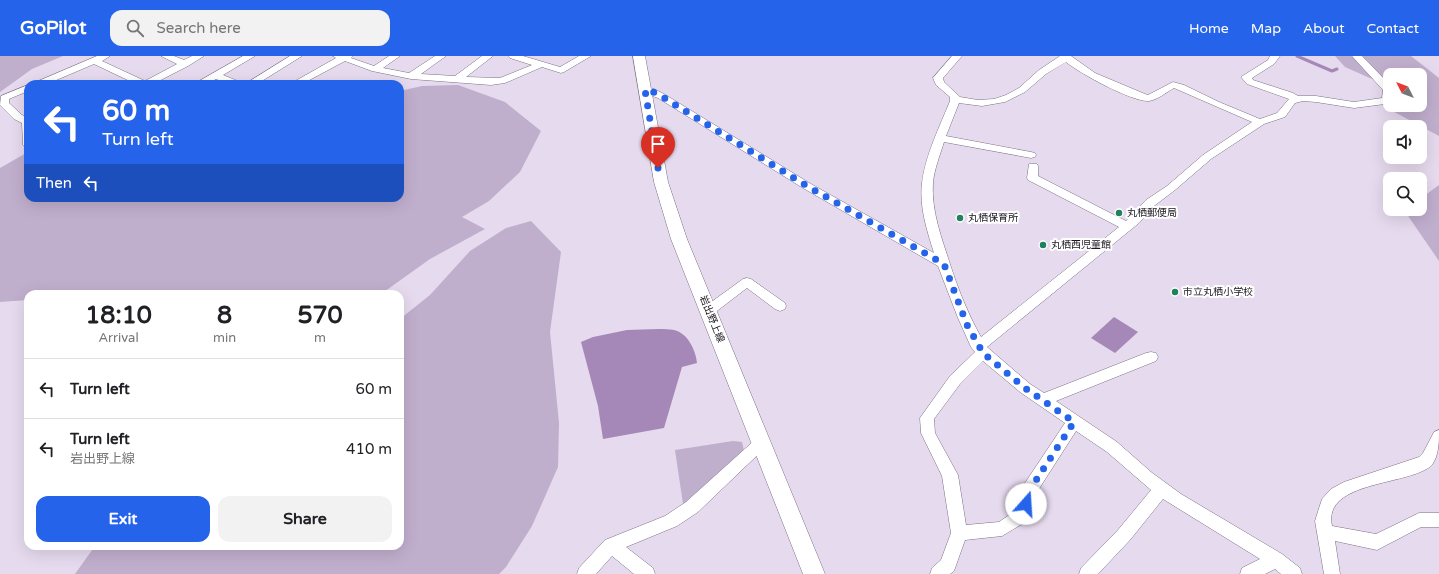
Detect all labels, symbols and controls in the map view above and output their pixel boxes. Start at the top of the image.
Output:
search box [110,10,390,46]
text: GoPilot [20,17,86,39]
icon: search [124,17,146,39]
text: Search here [156,19,241,37]
text: Home [1189,20,1229,37]
text: Map [1251,20,1281,37]
text: About [1303,20,1345,37]
text: Contact [1367,20,1419,37]
north arrow [1383,68,1427,112]
map controls [1383,68,1427,216]
text: 60 m [102,94,170,128]
icon: left [36,96,88,148]
button: sound [1383,120,1427,164]
pin [641,127,675,168]
text: Turn left [102,128,174,150]
icon: arrive [647,133,669,155]
icon: left [80,172,102,194]
button: search [1383,172,1427,216]
text: Then [36,174,72,192]
place label: 丸栖郵便局 [1127,207,1177,219]
marker: 丸栖郵便局 [1114,208,1124,218]
place label: 丸栖保育所 [968,212,1018,224]
marker: 丸栖保育所 [955,213,965,223]
place label: 丸栖西児童館 [1051,239,1111,251]
marker: 丸栖西児童館 [1038,240,1048,250]
place label: 市立丸栖小学校 [1183,286,1253,298]
marker: 市立丸栖小学校 [1170,287,1180,297]
street label: 岩出野上線 [697,294,727,344]
text: 18:10 [85,301,152,330]
text: 8 [217,301,232,330]
text: 570 [297,301,343,330]
text: Arrival [98,330,139,346]
text: min [213,330,236,346]
text: m [314,330,326,346]
icon: left [36,378,58,400]
text: Turn left [70,380,130,398]
text: 60 m [355,380,392,398]
text: Turn left [70,430,130,448]
icon: left [36,438,58,460]
text: 410 m [346,440,392,458]
text: 岩出野上線 [70,451,135,467]
position arrow [1005,483,1047,525]
button: Exit [36,496,210,542]
button: Share [218,496,392,542]

